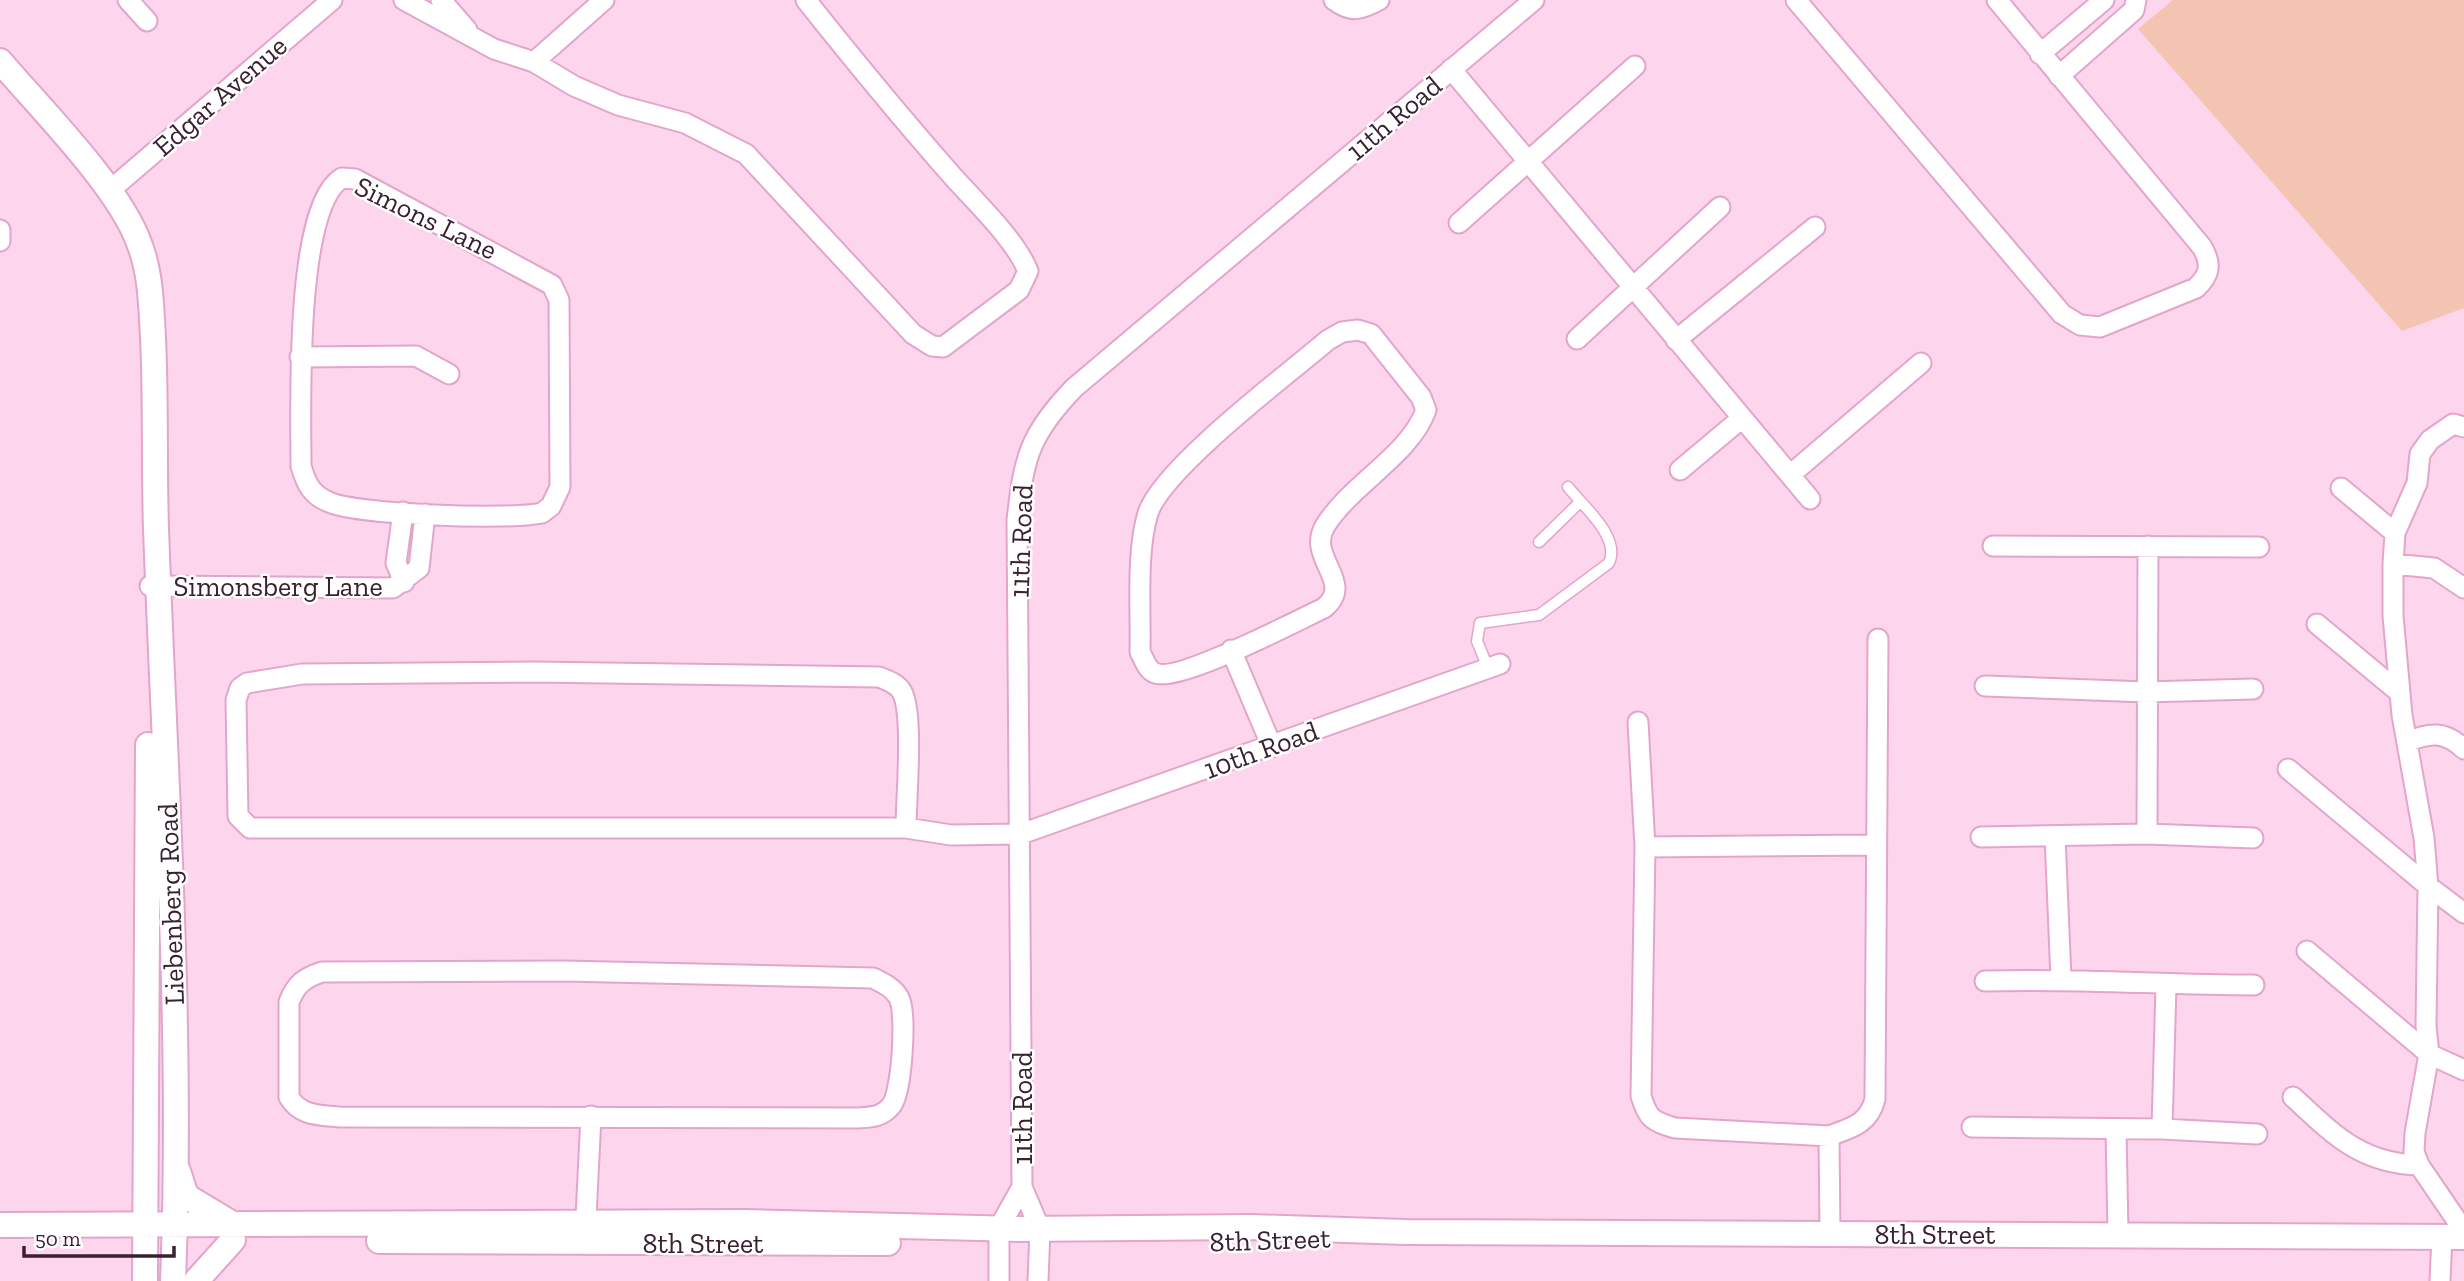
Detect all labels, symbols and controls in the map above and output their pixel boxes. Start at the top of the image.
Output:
street label: Edgar Avenue [146,29,294,163]
street label: 11th Road [1340,69,1448,167]
street label: Simons Lane [350,169,502,267]
street label: 11th Road [1003,484,1039,598]
street label: Simonsberg Lane [173,570,383,603]
street label: 10th Road [1199,714,1323,786]
street label: Liebenberg Road [151,802,191,1006]
street label: 11th Road [1006,1051,1039,1165]
scale bar [24,1214,175,1258]
street label: 8th Street [1875,1218,1996,1251]
street label: 8th Street [1209,1221,1332,1259]
text: 50 m [35,1226,81,1251]
street label: 8th Street [643,1227,764,1260]

